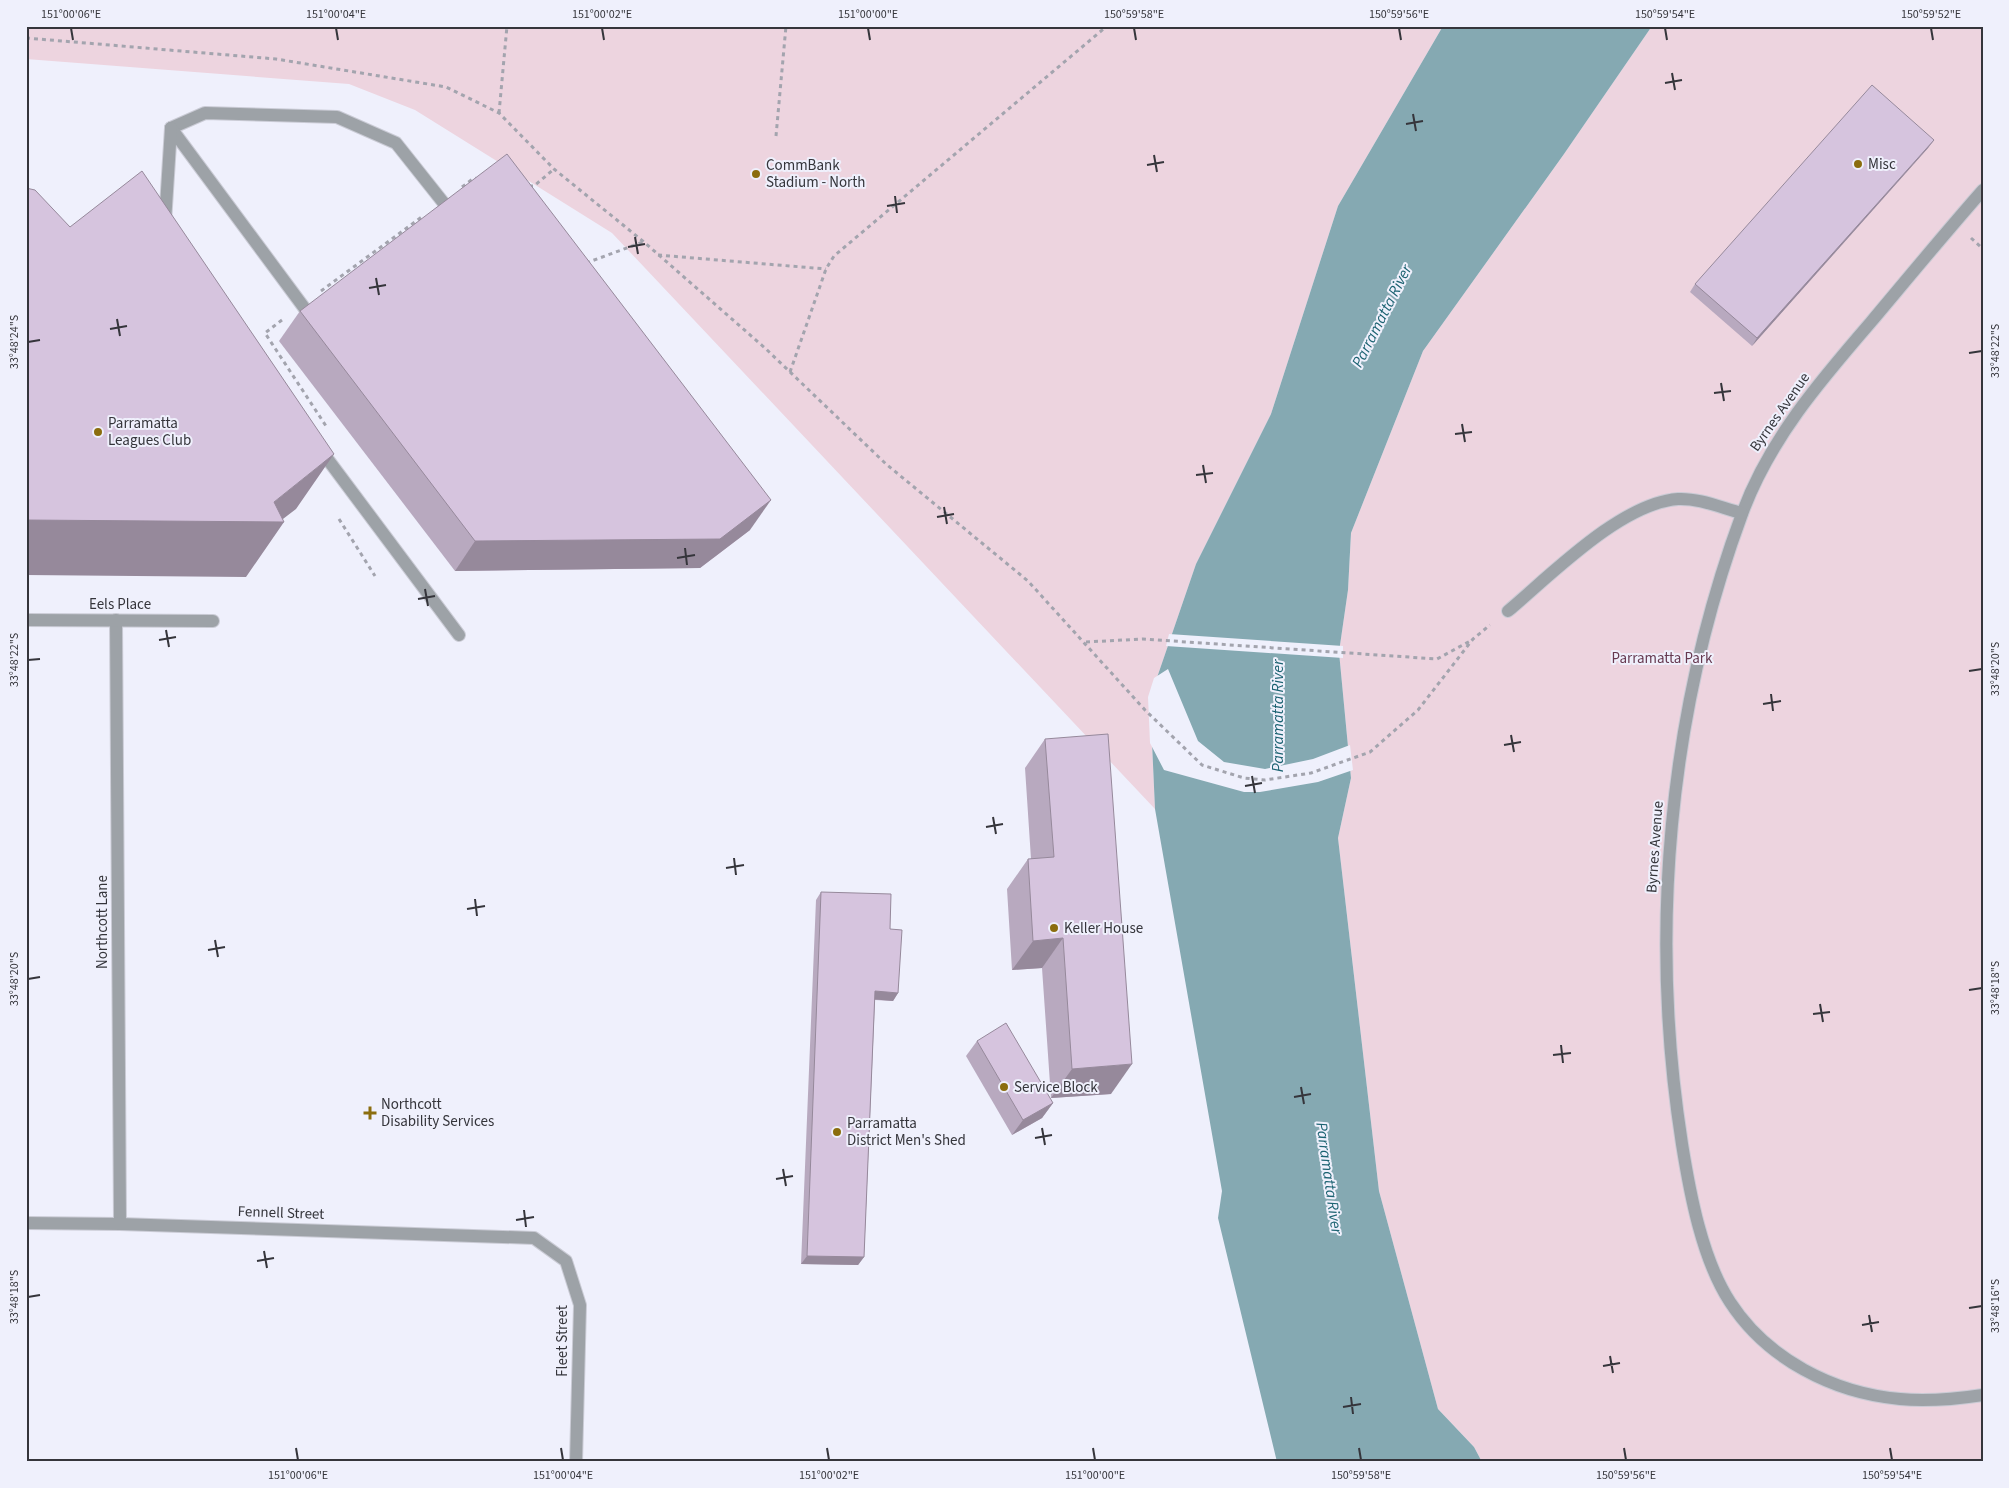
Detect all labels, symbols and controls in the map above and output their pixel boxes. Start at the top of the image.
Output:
text: 151°00'06"E [41,6,101,23]
text: 151°00'04"E [306,6,366,23]
text: 151°00'02"E [572,6,632,23]
text: 151°00'00"E [838,6,898,23]
text: 150°59'58"E [1104,6,1164,23]
text: 150°59'56"E [1369,6,1429,23]
text: 150°59'54"E [1635,6,1695,23]
text: 150°59'52"E [1901,6,1961,23]
place label: Misc [1868,154,1896,175]
place label: CommBank Stadium - North [766,155,866,193]
marker: Misc [1852,158,1864,170]
marker: CommBank Stadium - North [750,168,762,180]
water label: Parramatta River [1347,259,1418,371]
text: 33°48'24"S [6,315,23,369]
text: 33°48'22"S [1987,324,2004,378]
street label: Byrnes Avenue [1745,368,1815,456]
place label: Parramatta Leagues Club [108,413,191,451]
marker: Parramatta Leagues Club [92,426,104,438]
street label: Eels Place [89,594,151,615]
text: 33°48'22"S [6,633,23,687]
text: 33°48'20"S [1987,642,2004,696]
park label: Parramatta Park [1612,648,1713,669]
water label: Parramatta River [1267,658,1289,772]
street label: Byrnes Avenue [1641,800,1669,894]
street label: Northcott Lane [92,875,113,969]
place label: Keller House [1064,918,1143,939]
marker: Keller House [1048,922,1060,934]
text: 33°48'20"S [6,952,23,1006]
text: 33°48'18"S [1987,961,2004,1015]
place label: Service Block [1014,1077,1098,1098]
marker: Service Block [998,1081,1010,1093]
place label: Northcott Disability Services [381,1094,494,1132]
marker: Northcott Disability Services [363,1106,377,1120]
place label: Parramatta District Men's Shed [847,1113,966,1151]
water label: Parramatta River [1310,1121,1348,1237]
marker: Parramatta District Men's Shed [831,1126,843,1138]
street label: Fennell Street [237,1201,325,1225]
text: 33°48'18"S [6,1270,23,1324]
text: 33°48'16"S [1987,1279,2004,1333]
street label: Fleet Street [552,1305,573,1377]
text: 151°00'06"E [268,1467,328,1484]
text: 151°00'04"E [533,1467,593,1484]
text: 151°00'02"E [799,1467,859,1484]
text: 151°00'00"E [1065,1467,1125,1484]
text: 150°59'58"E [1331,1467,1391,1484]
text: 150°59'56"E [1596,1467,1656,1484]
text: 150°59'54"E [1862,1467,1922,1484]

